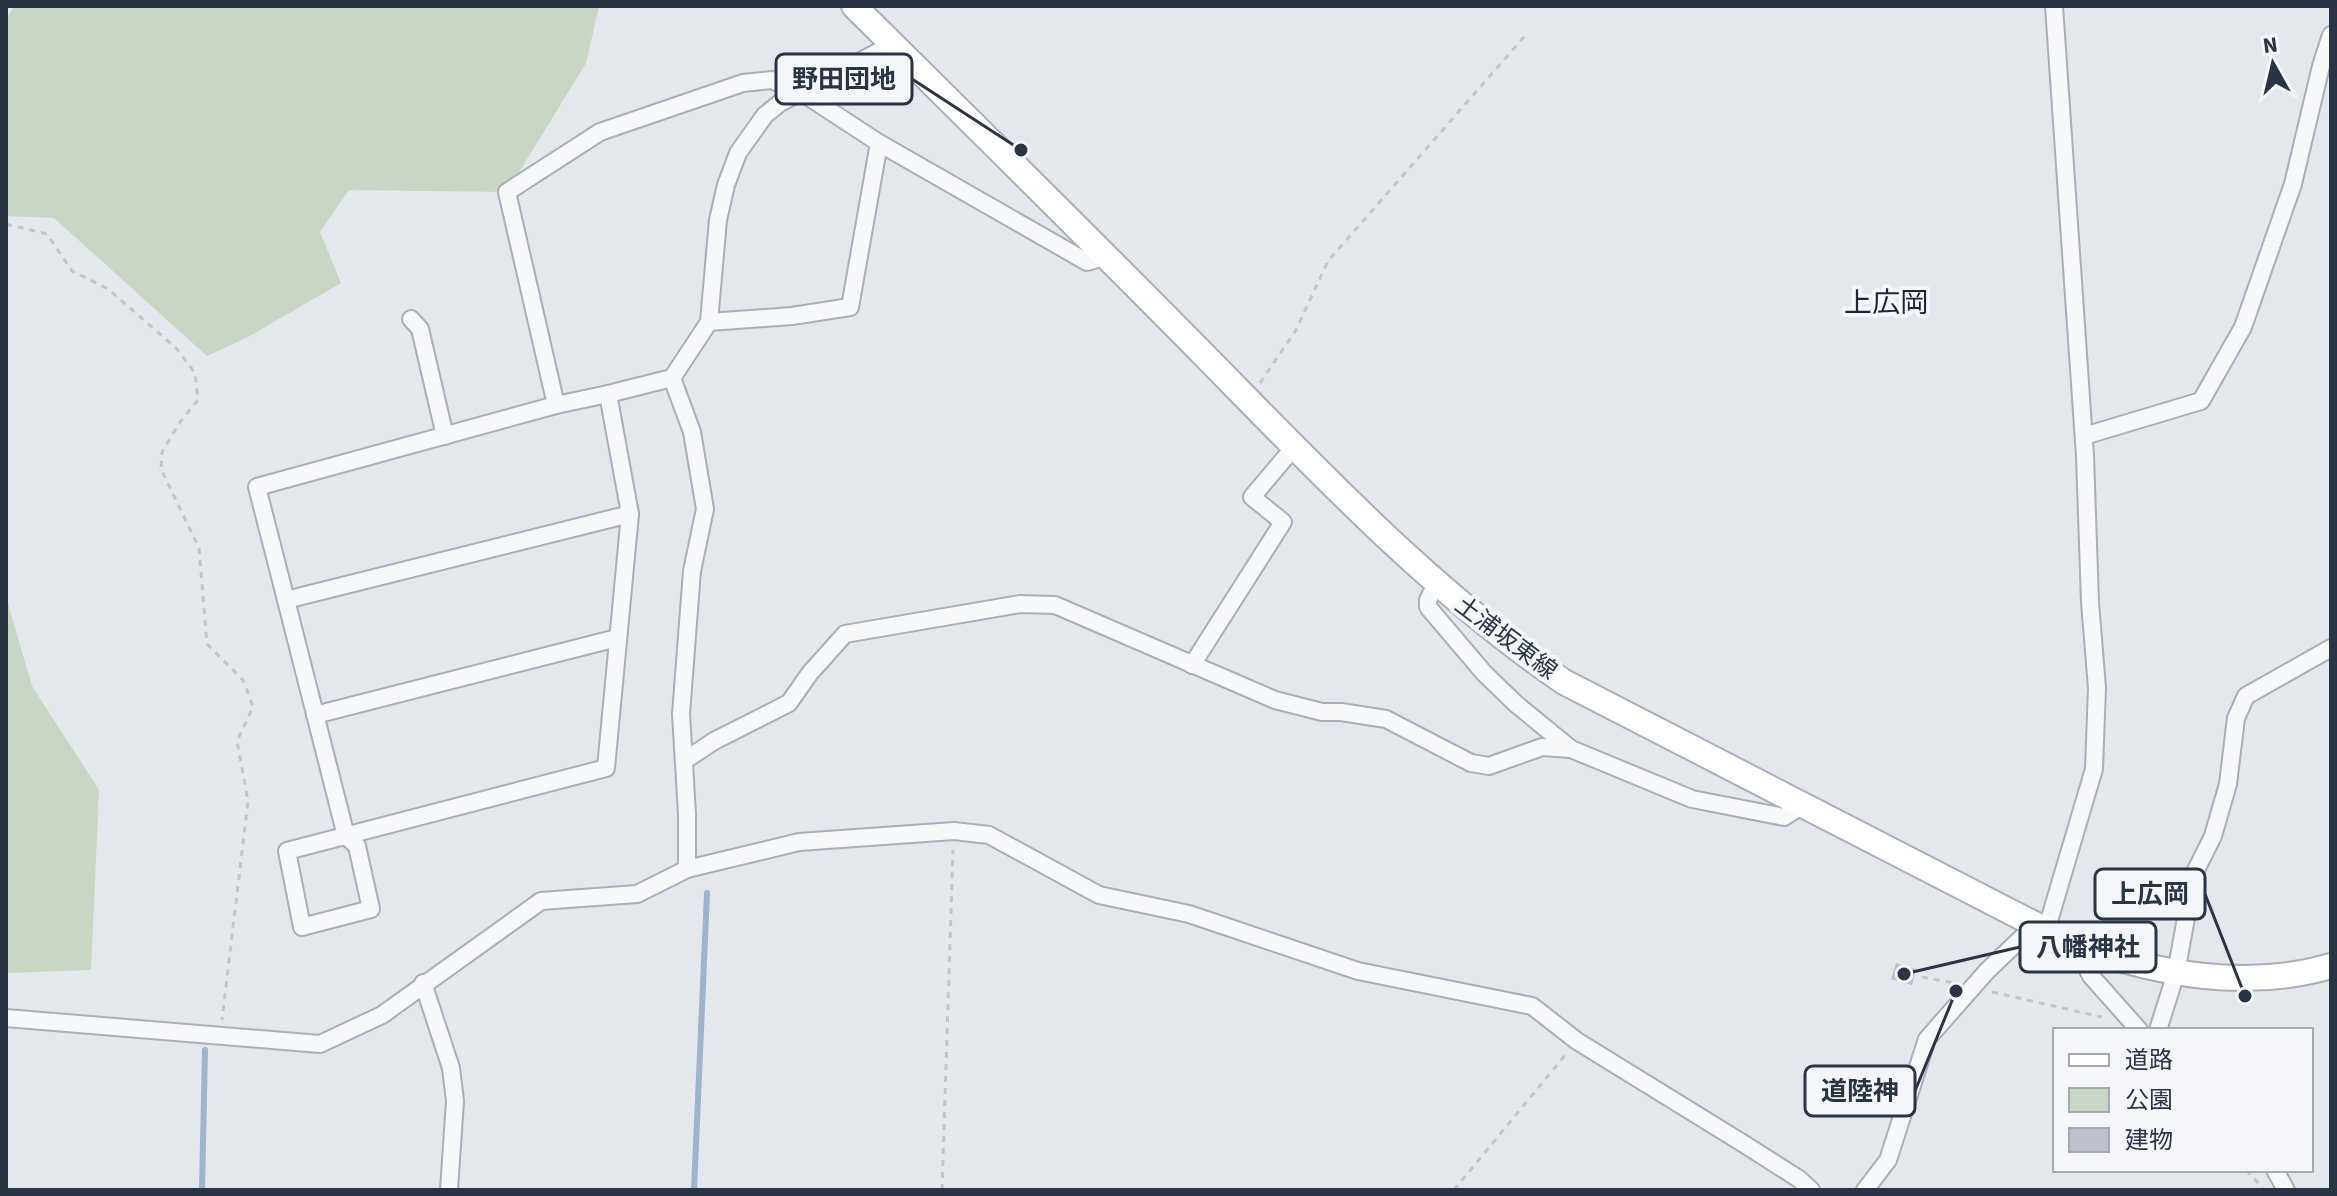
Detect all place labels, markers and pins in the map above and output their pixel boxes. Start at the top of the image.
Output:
callout: 野田団地 [776,54,912,104]
callout: 上広岡 [2095,869,2205,919]
callout: 八幡神社 [2020,922,2156,972]
callout: 道陸神 [1805,1066,1915,1116]

